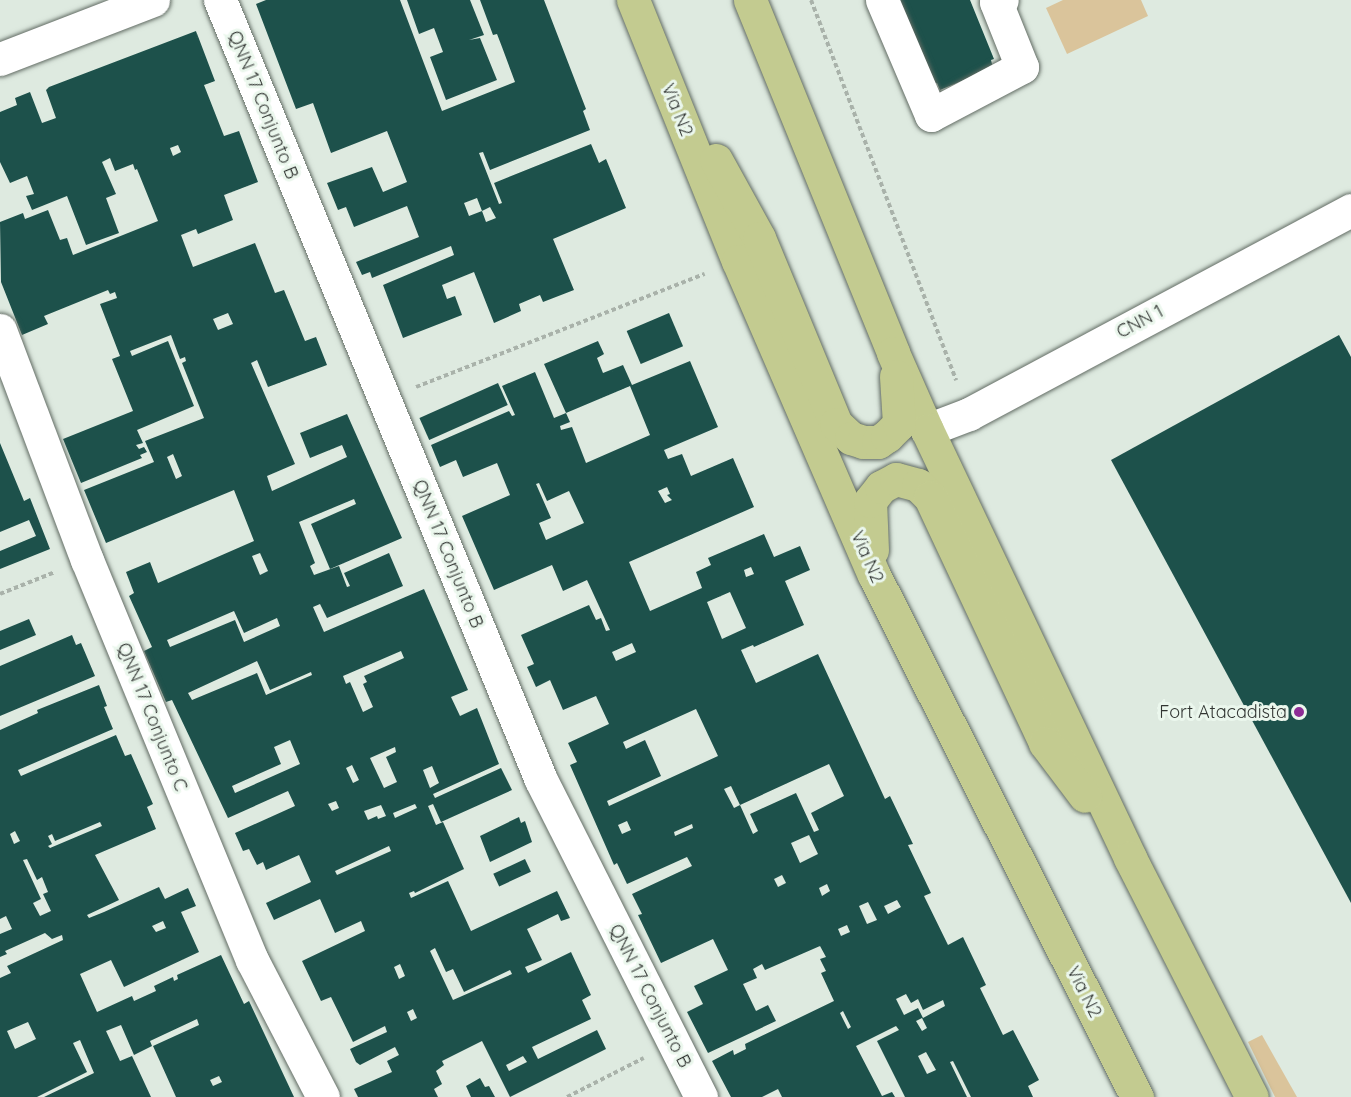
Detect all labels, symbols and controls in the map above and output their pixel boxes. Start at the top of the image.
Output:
street label: QNN 17 Conjunto B [223,28,303,182]
street label: Via N2 [657,81,697,139]
street label: CNN 1 [1113,301,1167,343]
street label: QNN 17 Conjunto B [408,477,488,631]
street label: Via N2 [846,528,888,586]
street label: QNN 17 Conjunto C [112,640,192,794]
place label: Fort Atacadista [1159,701,1287,723]
marker: Fort Atacadista [1292,705,1306,719]
street label: QNN 17 Conjunto B [605,921,695,1071]
street label: Via N2 [1062,963,1106,1021]

